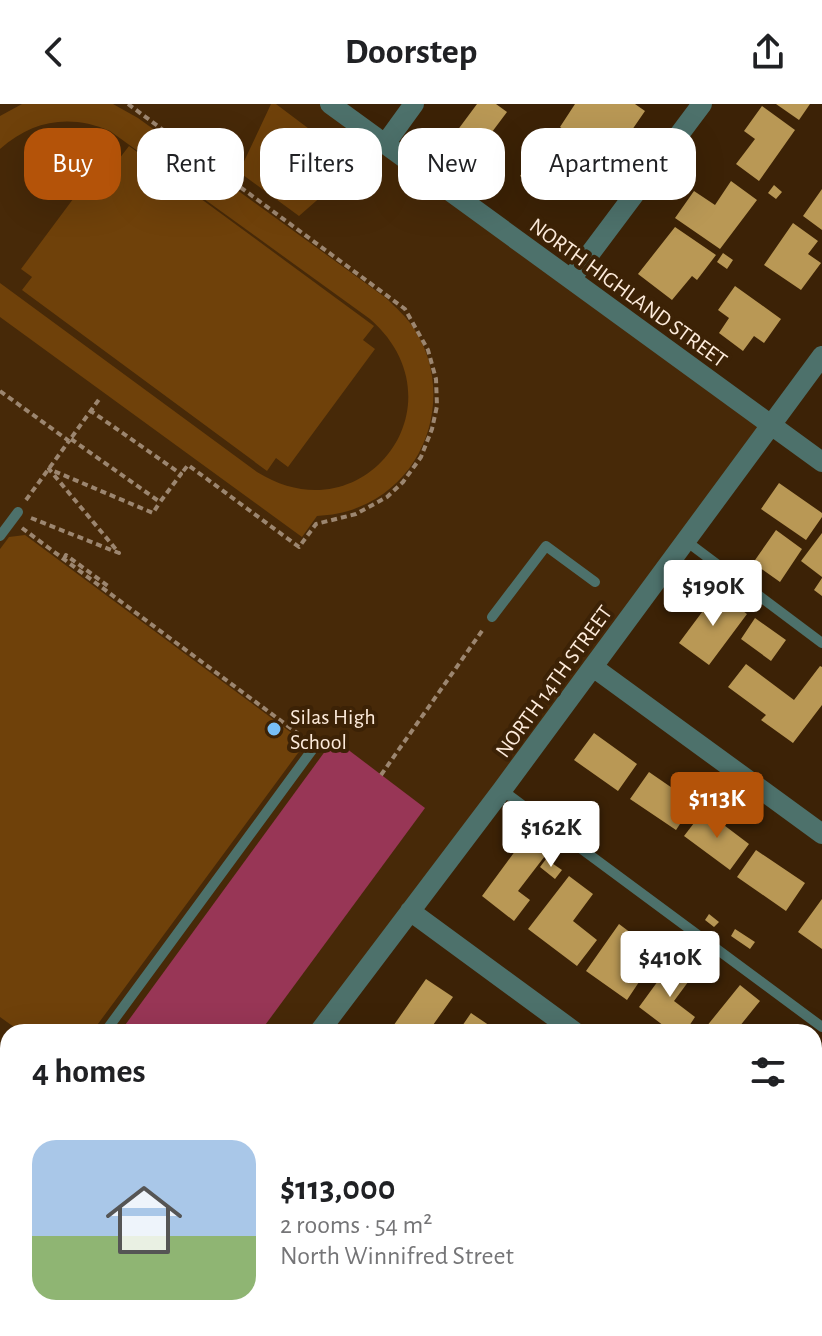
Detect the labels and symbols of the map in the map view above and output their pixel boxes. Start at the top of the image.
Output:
street label: NORTH HIGHLAND STREET [526,214,731,372]
pin: $190K [657,560,769,628]
street label: NORTH 14TH STREET [491,601,616,762]
place label: Silas High School [290,706,376,753]
marker: Silas High School [265,720,283,738]
pin: $113K [661,772,773,840]
pin: $162K [495,801,607,869]
pin: $410K [614,931,726,999]

